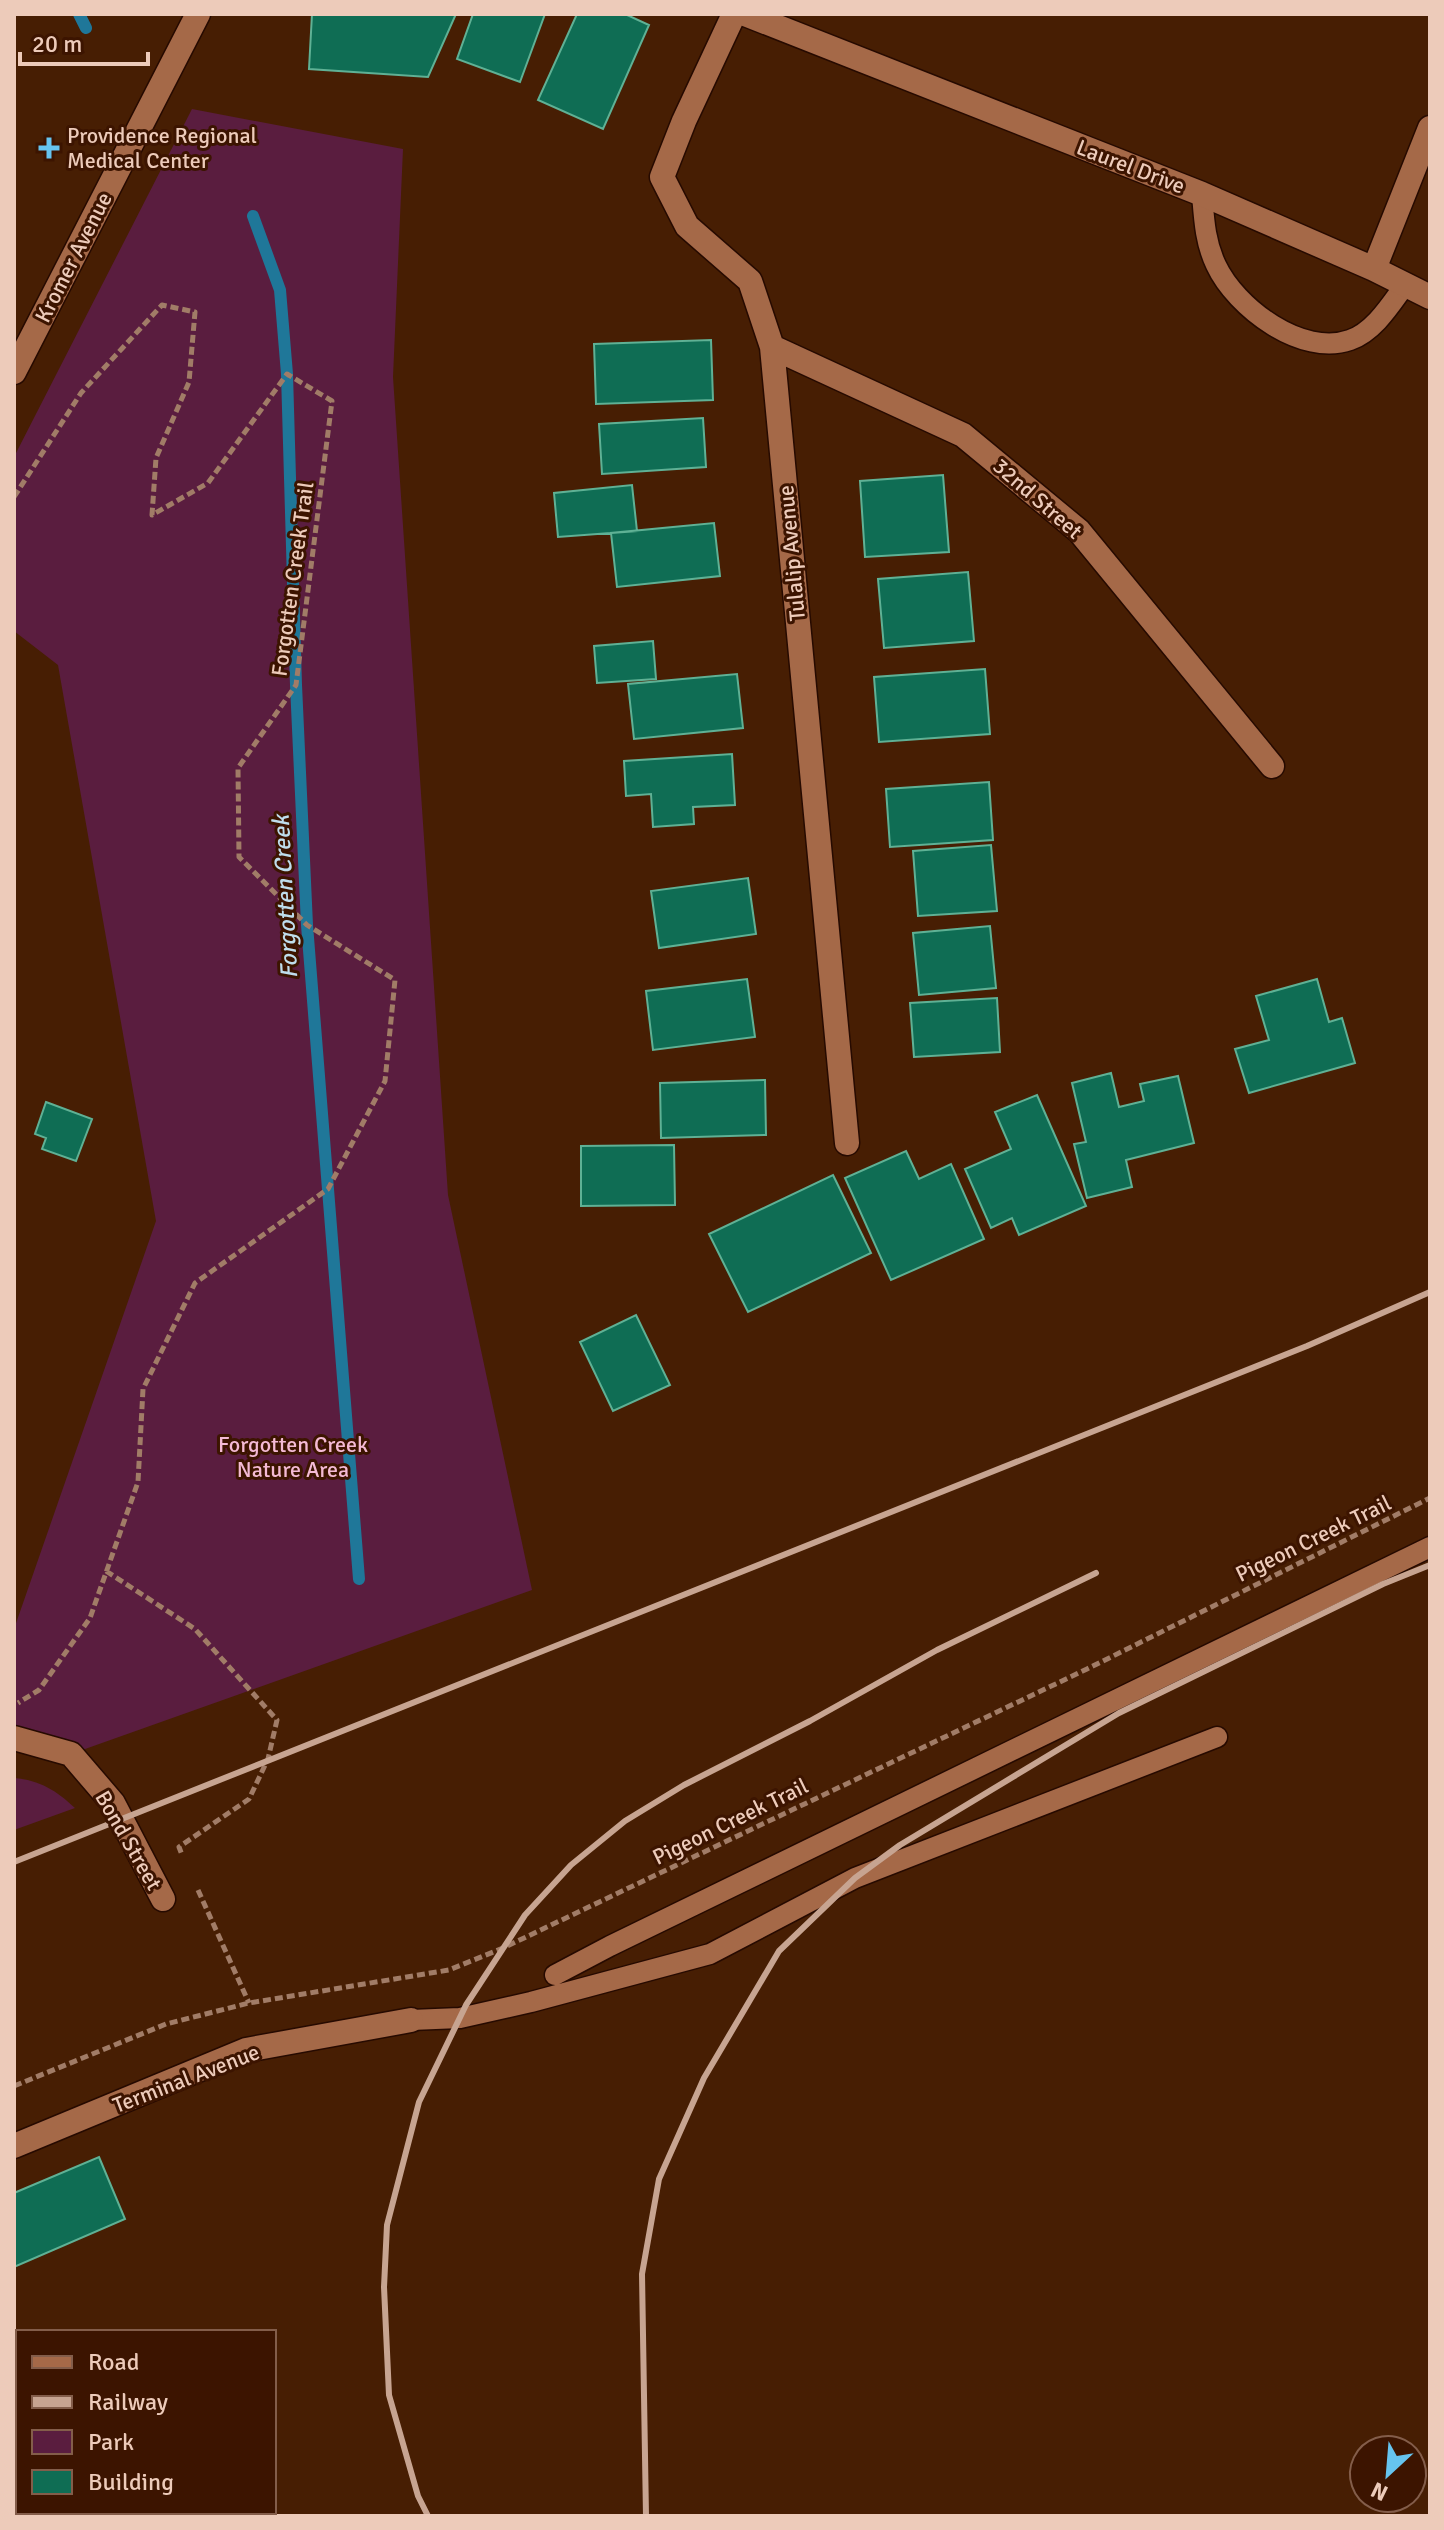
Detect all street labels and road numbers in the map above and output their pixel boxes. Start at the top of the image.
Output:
street label: Laurel Drive [1073,133,1189,199]
street label: Kromer Avenue [29,188,118,327]
street label: 32nd Street [987,452,1088,545]
street label: Forgotten Creek Trail [265,480,320,678]
street label: Tulalip Avenue [772,484,811,622]
street label: Pigeon Creek Trail [1231,1489,1395,1588]
street label: Pigeon Creek Trail [648,1772,812,1871]
street label: Bond Street [89,1786,168,1895]
street label: Terminal Avenue [109,2038,263,2119]

